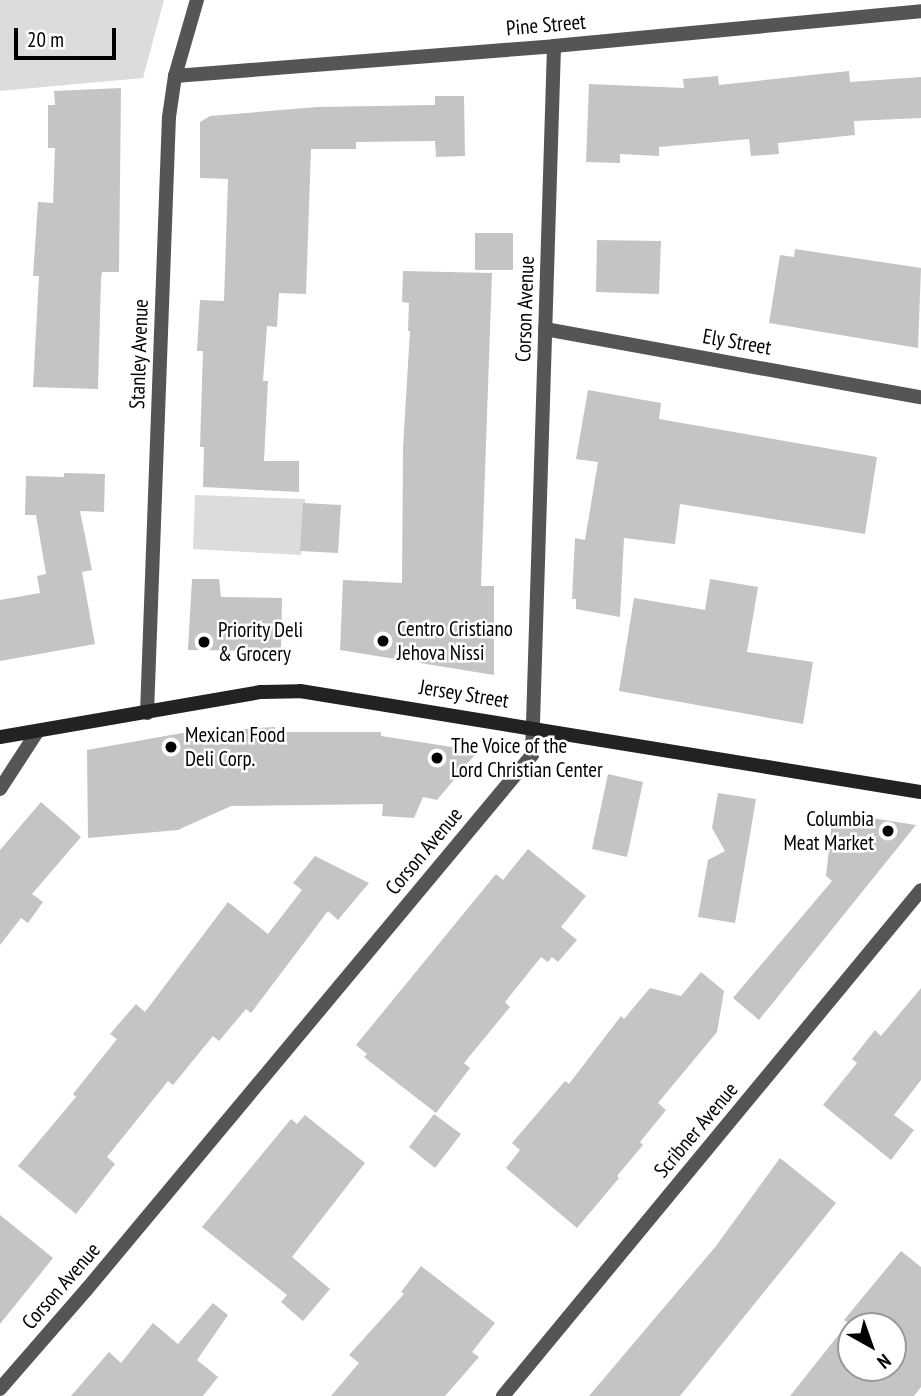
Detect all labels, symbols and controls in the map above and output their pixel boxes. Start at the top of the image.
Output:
street label: Pine Street [505,9,587,41]
scale bar [18,14,119,58]
text: 20 m [27,26,64,53]
street label: Corson Avenue [511,255,539,363]
street label: Stanley Avenue [124,298,154,410]
street label: Ely Street [700,324,774,360]
place label: Centro Cristiano Jehova Nissi [397,616,513,666]
place label: Priority Deli & Grocery [218,617,304,667]
marker: Centro Cristiano Jehova Nissi [375,633,391,649]
marker: Priority Deli & Grocery [196,634,212,650]
street label: Jersey Street [417,674,511,714]
place label: Mexican Food Deli Corp. [185,722,285,772]
place label: The Voice of the Lord Christian Center [451,733,603,783]
marker: Mexican Food Deli Corp. [163,739,179,755]
marker: The Voice of the Lord Christian Center [429,750,445,766]
street label: Corson Avenue [380,802,468,900]
place label: Columbia Meat Market [783,806,874,856]
marker: Columbia Meat Market [880,823,896,839]
street label: Scribner Avenue [649,1077,743,1183]
street label: Corson Avenue [16,1237,106,1335]
north arrow [837,1312,907,1382]
text: N [873,1349,896,1374]

